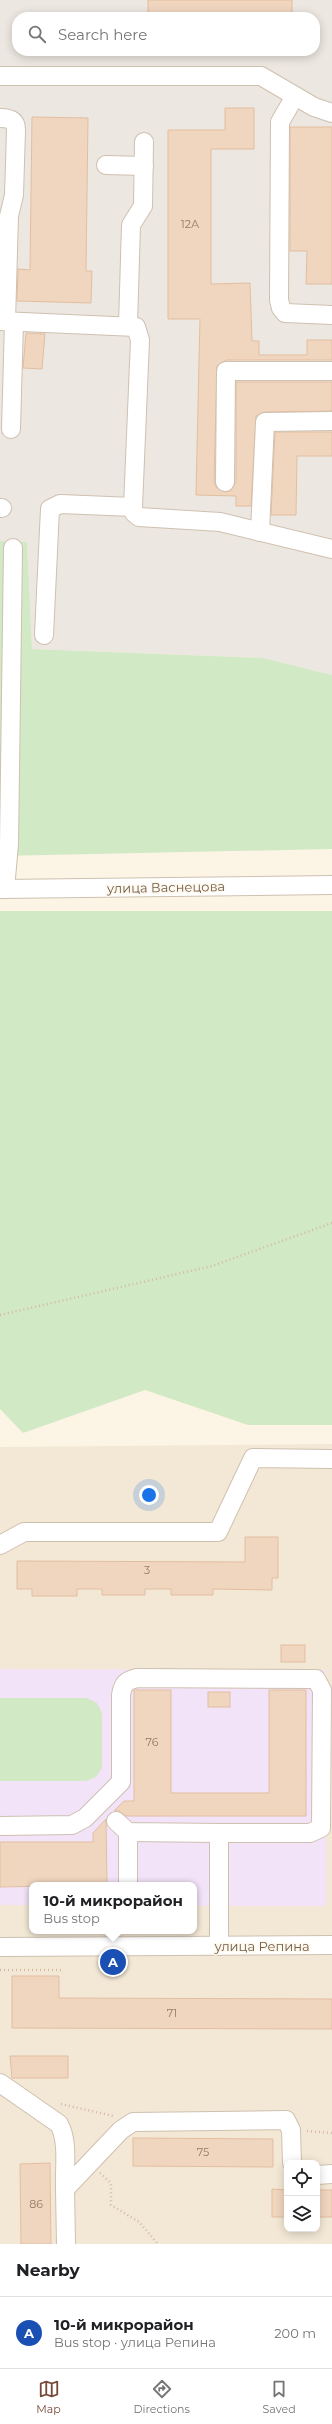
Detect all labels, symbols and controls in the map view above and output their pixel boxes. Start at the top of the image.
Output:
search box [12,12,320,56]
icon: search [26,23,48,45]
text: Search here [58,25,147,44]
house number: 12А [181,217,200,231]
street label: улица Васнецова [106,878,225,896]
your location [139,1485,159,1505]
house number: 3 [144,1563,150,1577]
house number: 76 [146,1735,159,1749]
popup [29,1882,197,1934]
text: 10-й микрорайон [43,1891,183,1910]
text: Bus stop [43,1910,100,1926]
street label: улица Репина [213,1938,310,1954]
pin: A [100,1947,126,1977]
house number: 71 [167,2006,177,2020]
house number: 75 [197,2145,209,2159]
map controls [284,2160,320,2232]
button: locate [284,2160,320,2196]
button: layers [284,2196,320,2232]
house number: 86 [29,2197,43,2211]
text: Nearby [16,2260,80,2280]
text: 10-й микрорайон [54,2315,194,2334]
text: A [24,2325,34,2341]
text: 200 m [274,2325,316,2341]
text: Bus stop · улица Репина [54,2334,216,2350]
tab: Map [36,2378,61,2416]
tab: Directions [134,2378,190,2416]
tab: Saved [263,2378,296,2416]

